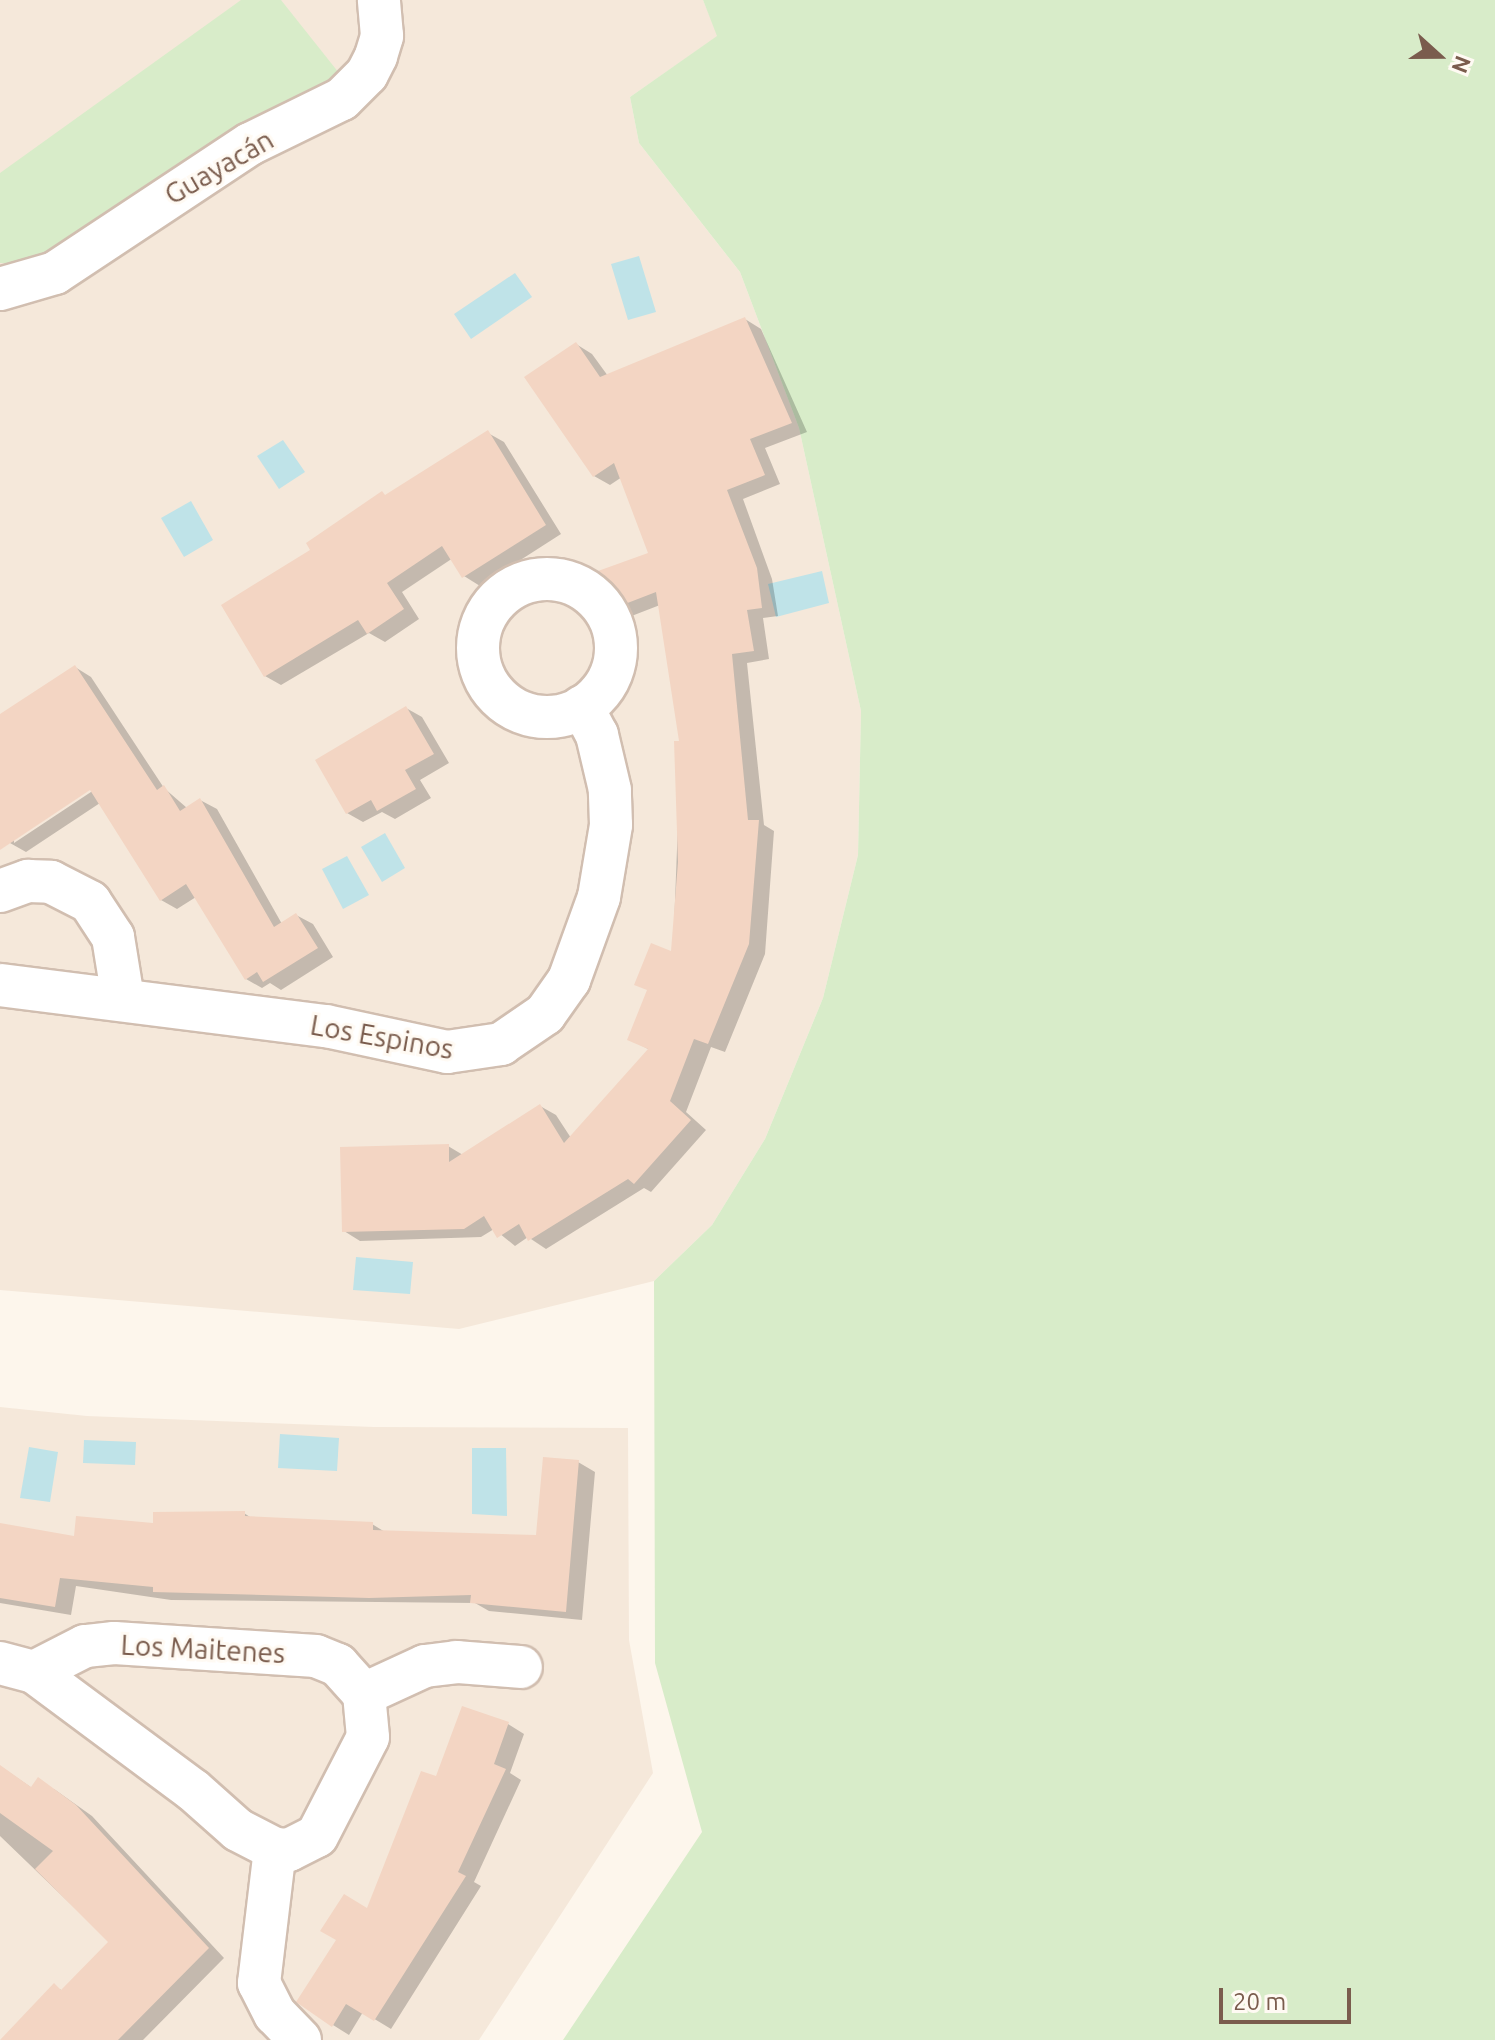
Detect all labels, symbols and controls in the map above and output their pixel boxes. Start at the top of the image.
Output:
north arrow [1399,16,1479,96]
text: N [1447,53,1476,77]
street label: Guayacán [159,122,279,212]
street label: Los Espinos [308,1008,456,1066]
street label: Los Maitenes [120,1628,286,1670]
scale bar [1223,1972,1355,2022]
text: 20 m [1233,1988,1286,2015]

